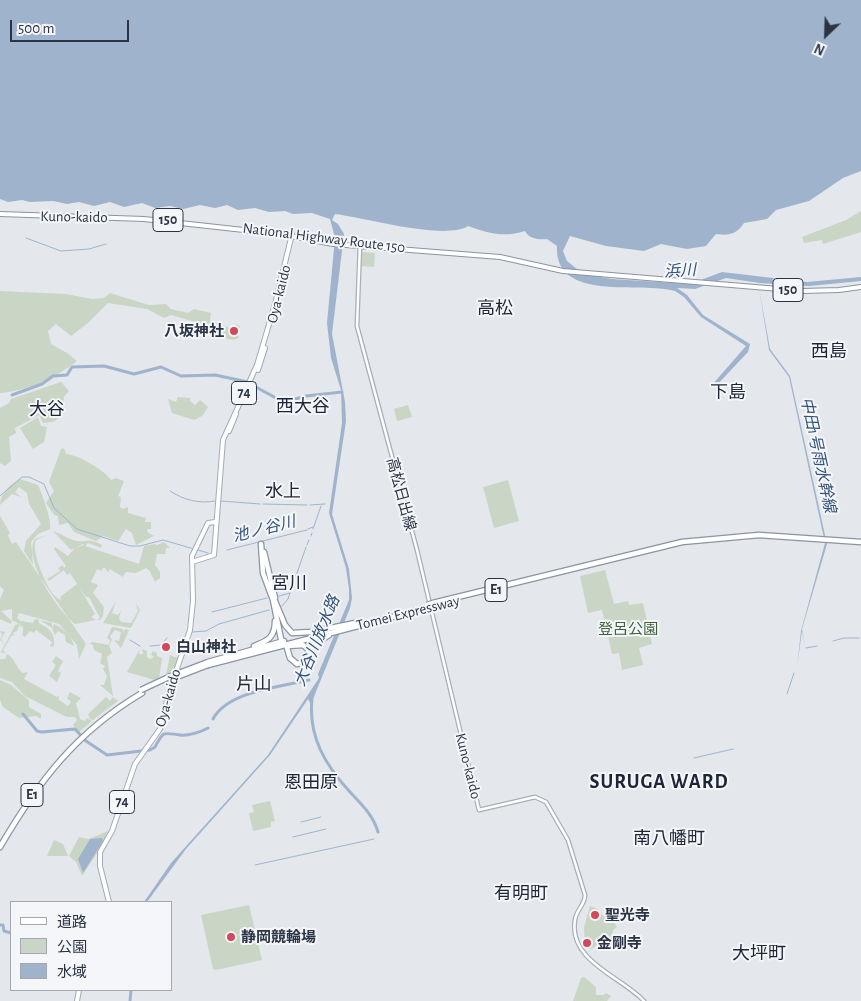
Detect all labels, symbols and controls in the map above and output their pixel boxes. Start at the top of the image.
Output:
scale bar [12,10,131,42]
north arrow [801,10,851,60]
text: 500 m [18,21,55,36]
text: N [813,40,827,57]
street label: Kuno-kaido [40,207,108,227]
road number: 150 [153,208,183,232]
street label: National Highway Route 150 [242,219,406,257]
water label: 浜川 [664,261,696,281]
street label: Oya-kaido [263,263,295,325]
road number: 150 [773,278,803,302]
district label: 高松 [477,298,513,320]
place label: 八坂神社 [164,322,224,340]
marker: 八坂神社 [228,325,240,337]
district label: 西島 [811,341,847,363]
road number: 74 [232,382,256,404]
district label: 下島 [710,382,746,404]
district label: 西大谷 [276,396,330,418]
water label: 中田1号雨水幹線 [796,396,840,514]
district label: 大谷 [29,399,65,421]
street label: 高松日出線 [383,455,419,533]
district label: 水上 [265,481,301,503]
water label: 池ノ谷川 [231,512,297,546]
district label: 宮川 [271,573,307,595]
road number: E1 [485,578,507,602]
street label: Tomei Expressway [355,591,461,635]
water label: 大谷川放水路 [290,593,344,689]
park label: 登呂公園 [598,620,658,638]
place label: 白山神社 [176,638,236,656]
marker: 白山神社 [160,641,172,653]
street label: Oya-kaido [151,667,185,729]
district label: 片山 [236,674,272,696]
street label: Kuno-kaido [451,731,485,801]
district label: SURUGA WARD [588,770,730,794]
district label: 恩田原 [284,772,338,794]
road number: E1 [21,784,43,806]
road number: 74 [110,790,134,814]
district label: 南八幡町 [633,828,705,850]
district label: 有明町 [494,883,548,905]
legend [10,901,172,991]
place label: 聖光寺 [605,906,650,924]
marker: 聖光寺 [589,909,601,921]
text: 道路 [57,915,87,930]
place label: 静岡競輪場 [241,928,316,946]
marker: 静岡競輪場 [225,931,237,943]
place label: 金剛寺 [597,934,642,952]
marker: 金剛寺 [581,937,593,949]
text: 公園 [57,940,87,955]
district label: 大坪町 [732,943,786,965]
text: 水域 [57,965,87,980]

